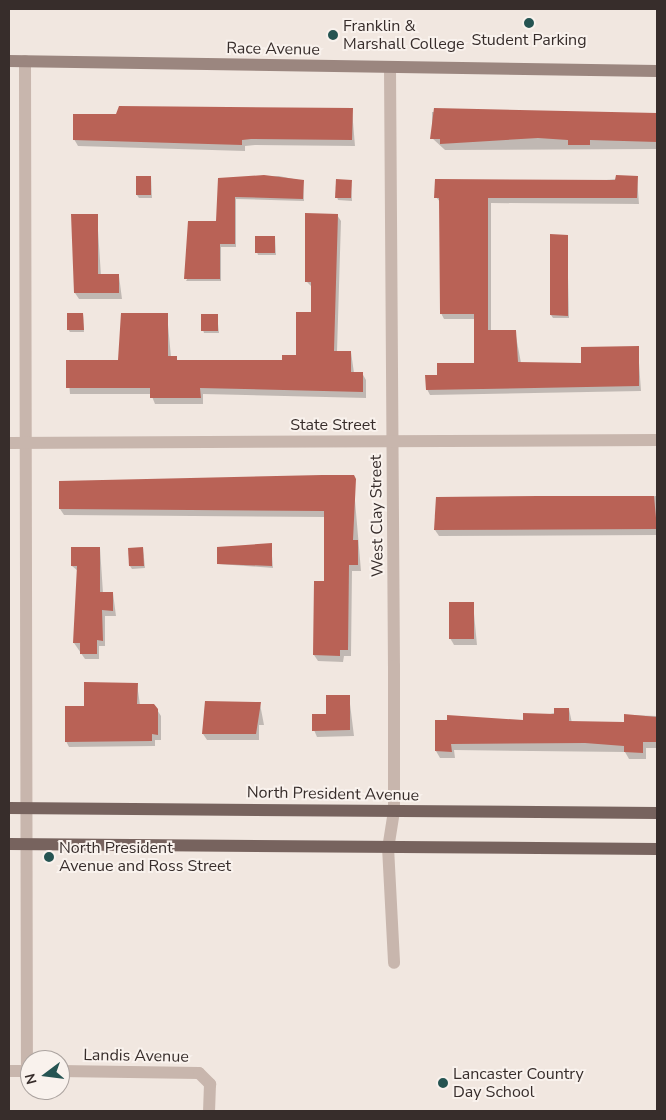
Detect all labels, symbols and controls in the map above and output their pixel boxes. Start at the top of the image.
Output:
place label: Franklin & Marshall College [343,16,465,54]
marker: Student Parking [523,17,535,29]
marker: Franklin & Marshall College [327,29,339,41]
place label: Student Parking [471,30,587,50]
street label: Race Avenue [226,39,320,59]
street label: State Street [290,415,376,435]
street label: West Clay Street [366,455,388,577]
street label: North President Avenue [247,783,419,805]
place label: North President Avenue and Ross Street [59,838,231,876]
marker: North President Avenue and Ross Street [43,851,55,863]
street label: Landis Avenue [83,1045,189,1067]
north arrow [20,1050,70,1100]
place label: Lancaster Country Day School [453,1064,584,1102]
text: N [20,1071,42,1086]
marker: Lancaster Country Day School [437,1077,449,1089]

